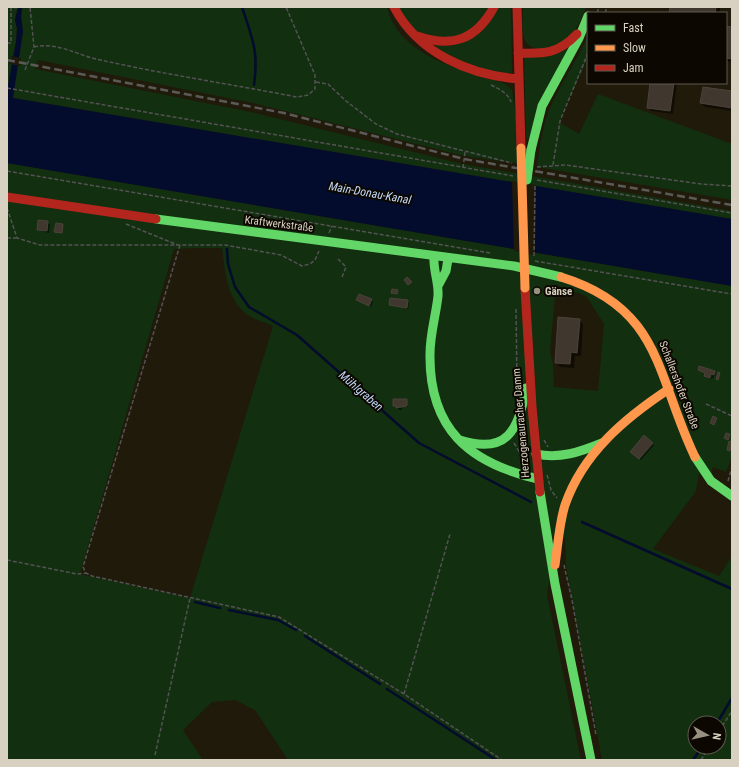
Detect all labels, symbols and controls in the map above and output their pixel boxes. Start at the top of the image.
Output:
legend [587,12,727,84]
text: Fast [623,21,644,35]
text: Slow [623,41,646,55]
text: Jam [623,61,644,75]
water label: Main-Donau-Kanal [328,179,413,207]
street label: Kraftwerkstraße [244,213,314,235]
place label: Gänse [545,285,572,298]
marker: Gänse [532,286,542,296]
street label: Schallershofer Straße [656,339,702,431]
water label: Mühlgraben [336,368,386,414]
street label: Herzogenauracher Damm [510,368,532,478]
north arrow [687,715,727,755]
text: N [709,732,723,741]

